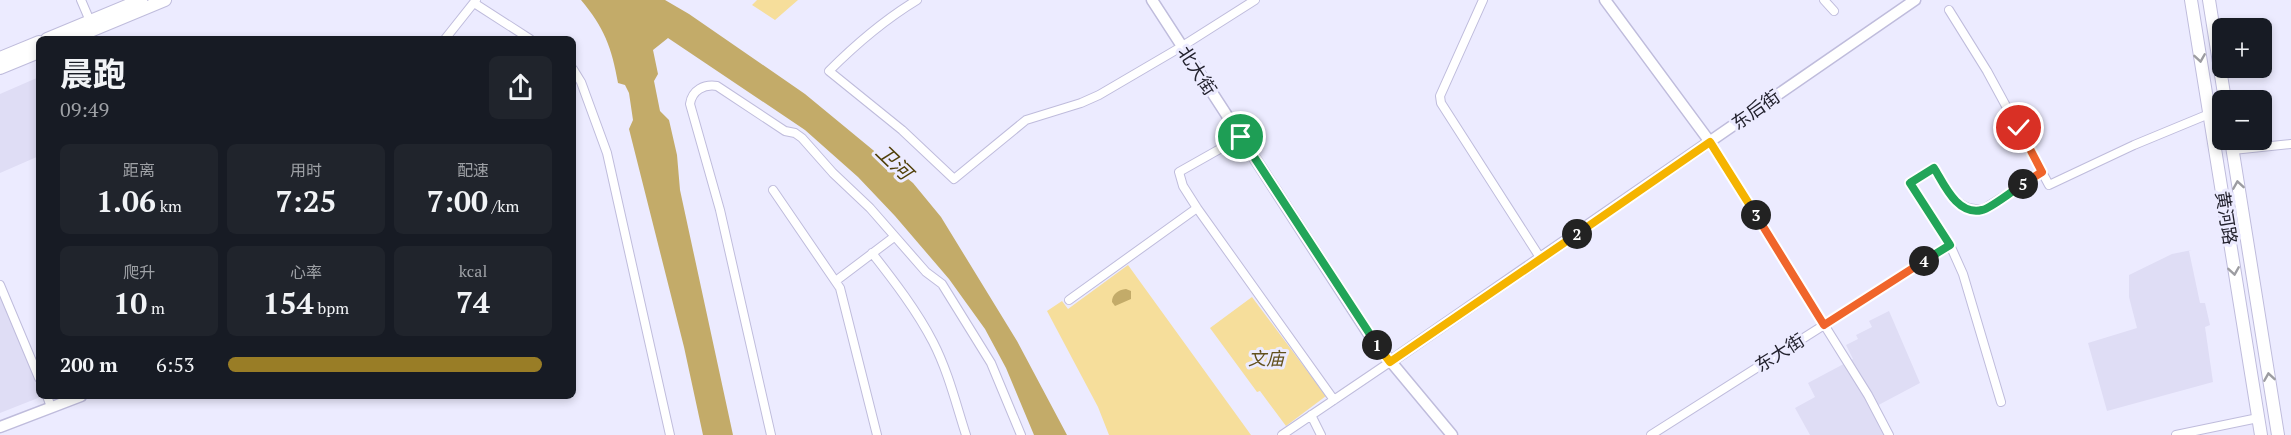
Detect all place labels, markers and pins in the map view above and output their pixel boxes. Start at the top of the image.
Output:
pin [1993,102,2044,153]
pin [1215,111,1266,162]
pin: 5 [2008,169,2038,199]
pin: 3 [1741,200,1771,230]
pin: 2 [1562,219,1592,249]
pin: 4 [1909,246,1939,276]
pin: 1 [1362,330,1392,360]

